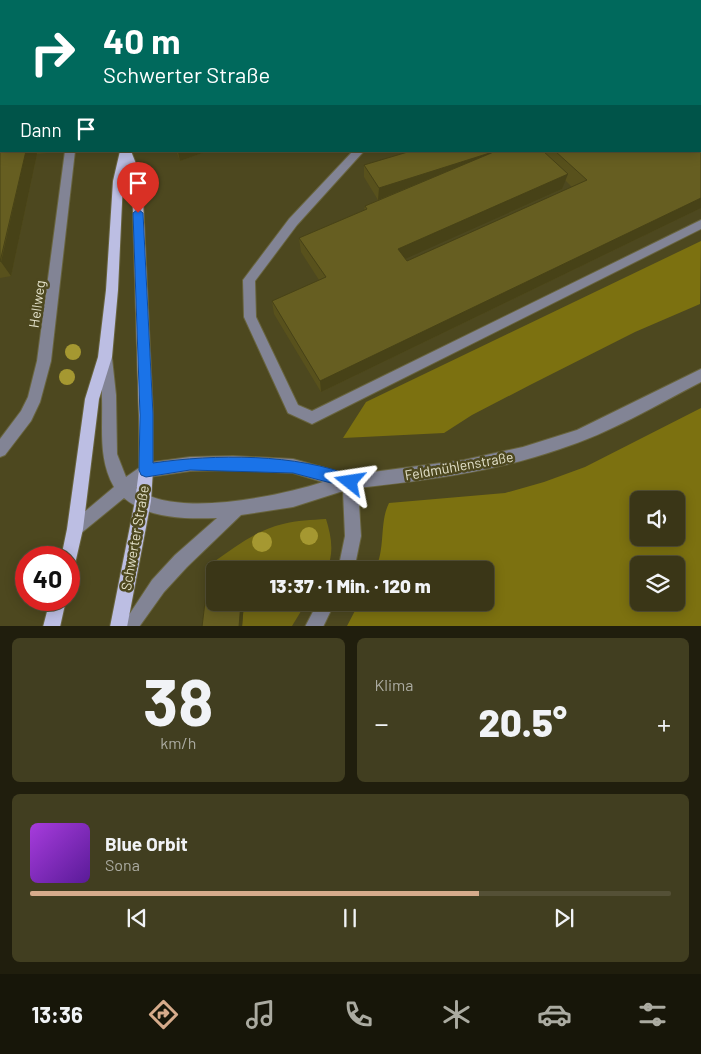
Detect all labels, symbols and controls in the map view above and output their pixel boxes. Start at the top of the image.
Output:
text: 40 m [103,19,180,61]
icon: right [20,20,85,85]
text: Schwerter Straße [103,61,270,87]
icon: arrive [72,115,100,143]
text: Dann [20,118,62,141]
pin [117,162,159,213]
icon: arrive [124,169,152,197]
street label: Hellweg [25,279,48,329]
street label: Feldmühlenstraße [403,448,515,483]
position arrow [323,455,375,507]
street label: Schwerter Straße [117,484,152,592]
map controls [630,491,685,611]
button: sound [630,491,685,546]
speed limit sign: 40 [15,546,80,611]
button: layers [630,556,685,611]
text: 13:37 · 1 Min. · 120 m [269,574,431,597]
text: 38 [143,661,213,739]
text: Klima [375,675,413,694]
text: 20.5° [479,699,567,745]
text: − [375,706,389,740]
text: + [657,706,671,740]
text: km/h [160,733,196,752]
text: Blue Orbit [105,832,188,855]
text: Sona [105,855,140,874]
icon: previous [123,904,151,932]
icon: pause [336,904,364,932]
icon: next [550,904,578,932]
icon: directions [146,997,181,1032]
icon: music [243,997,278,1032]
icon: phone [341,997,376,1032]
icon: climate [439,997,474,1032]
icon: car [537,997,572,1032]
icon: filters [635,997,670,1032]
text: 13:36 [31,1001,83,1027]

